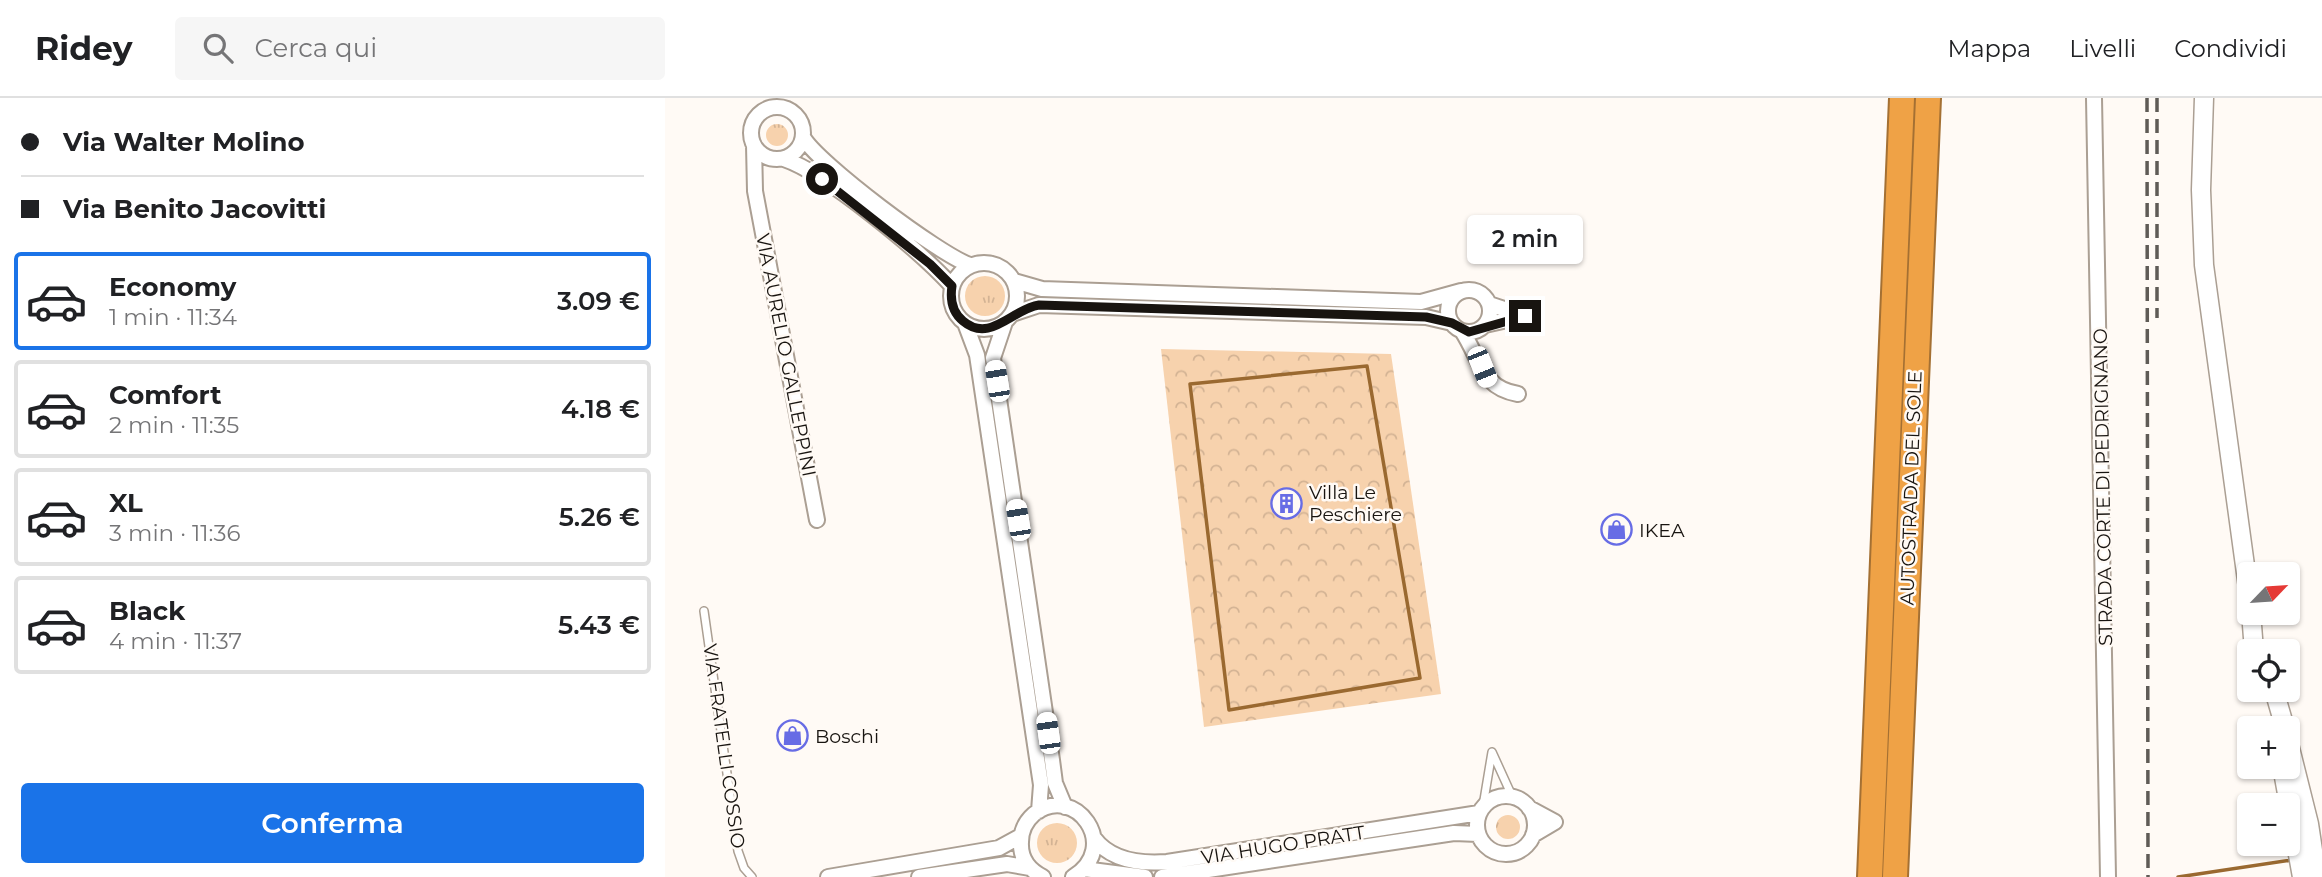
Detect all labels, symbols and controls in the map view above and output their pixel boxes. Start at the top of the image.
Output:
search box [175,17,665,80]
text: Ridey [35,28,133,68]
icon: search [199,29,237,67]
text: Cerca qui [255,32,377,64]
text: Mappa [1948,34,2031,63]
text: Livelli [2069,34,2136,63]
text: Condividi [2174,34,2287,63]
text: Via Walter Molino [63,126,305,158]
route start [806,163,838,195]
text: Via Benito Jacovitti [63,193,326,225]
callout: 2 min [1467,214,1583,264]
text: 2 min [1492,225,1558,253]
street label: VIA AURELIO GALLEPPINI [751,231,821,479]
icon: car [25,270,88,333]
text: Economy [109,271,236,303]
text: 3.09 € [557,285,640,317]
route end [1509,300,1541,332]
text: 1 min · 11:34 [109,303,237,331]
street label: STRADA CORTE DI PEDRIGNANO [2089,328,2117,646]
car [1465,344,1500,390]
car [984,359,1011,403]
street label: AUTOSTRADA DEL SOLE [1895,370,1927,606]
icon: car [25,378,88,441]
text: Comfort [109,379,221,411]
text: 4.18 € [561,393,640,425]
text: 2 min · 11:35 [109,411,239,439]
place label: Villa Le Peschiere [1309,481,1402,526]
icon: car [25,486,88,549]
building icon: Villa Le Peschiere [1269,486,1303,520]
text: XL [109,487,143,519]
car [1005,498,1032,542]
text: 5.26 € [559,501,640,533]
shop icon: IKEA [1599,513,1633,547]
text: 3 min · 11:36 [109,519,240,547]
place label: IKEA [1639,519,1685,542]
north arrow [2237,562,2299,625]
map controls [2237,562,2300,856]
icon: car [25,594,88,657]
text: Black [109,595,185,627]
text: 5.43 € [558,609,640,641]
text: 4 min · 11:37 [109,627,242,655]
button: locate [2237,639,2300,702]
street label: VIA FRATELLI COSSIO [698,642,750,850]
car [1035,711,1062,755]
button: + [2237,716,2300,779]
shop icon: Boschi [775,719,809,753]
place label: Boschi [815,725,879,748]
button: Conferma [21,783,644,863]
button: − [2237,793,2300,856]
street label: VIA HUGO PRATT [1199,821,1367,869]

